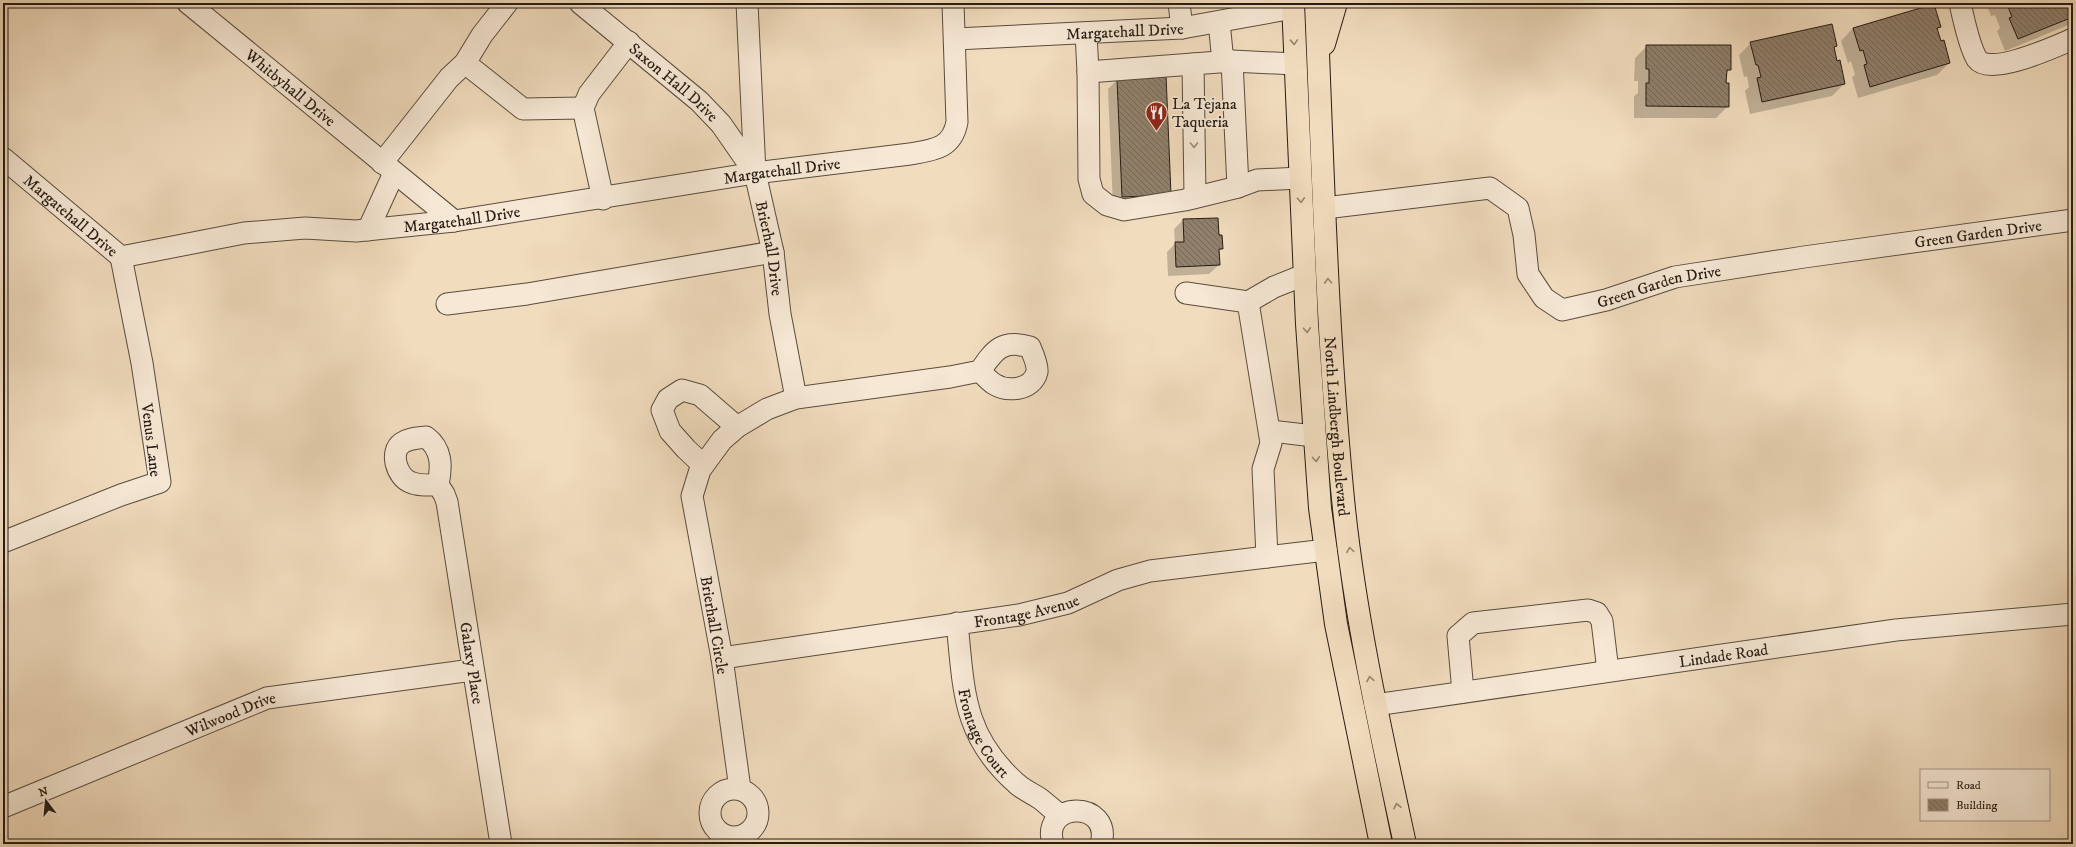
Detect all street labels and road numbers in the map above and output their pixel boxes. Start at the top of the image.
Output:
street label: Margatehall Drive [1066,19,1184,45]
street label: Saxon Hall Drive [625,39,723,127]
street label: Whitbyhall Drive [240,44,340,131]
street label: Margatehall Drive [722,154,842,189]
street label: Margatehall Drive [19,171,122,262]
street label: Brierhall Drive [751,199,787,297]
street label: Margatehall Drive [402,202,522,237]
street label: Green Garden Drive [1913,215,2043,253]
street label: Green Garden Drive [1595,261,1723,313]
street label: North Lindbergh Boulevard [1320,336,1354,517]
street label: Venus Lane [136,401,165,478]
street label: Brierhall Circle [696,574,733,676]
street label: Frontage Avenue [973,590,1083,632]
street label: Galaxy Place [455,621,488,706]
street label: Lindade Road [1678,640,1770,672]
street label: Frontage Court [953,687,1014,782]
street label: Wilwood Drive [182,688,277,742]

